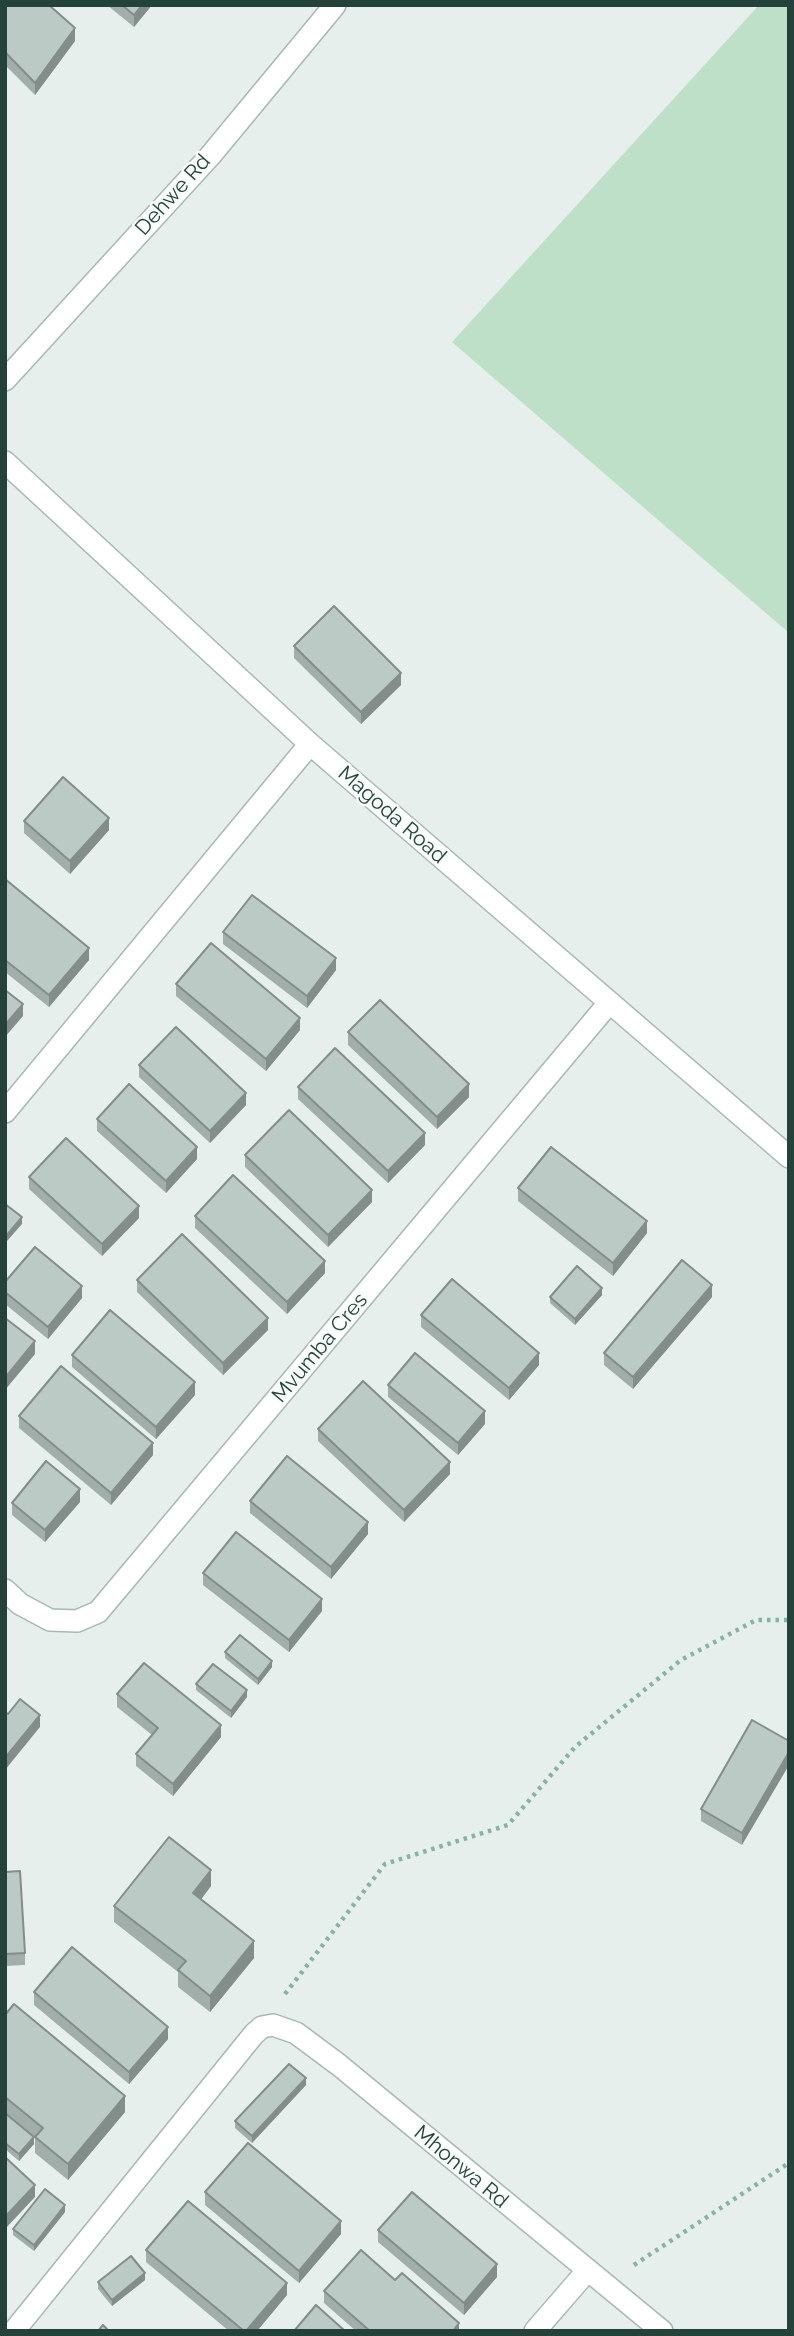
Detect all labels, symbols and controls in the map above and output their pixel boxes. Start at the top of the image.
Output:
street label: Dehwe Rd [130,149,216,241]
street label: Magoda Road [333,761,451,869]
street label: Mvumba Cres [267,1288,373,1408]
street label: Mhonwa Rd [409,2120,513,2214]

